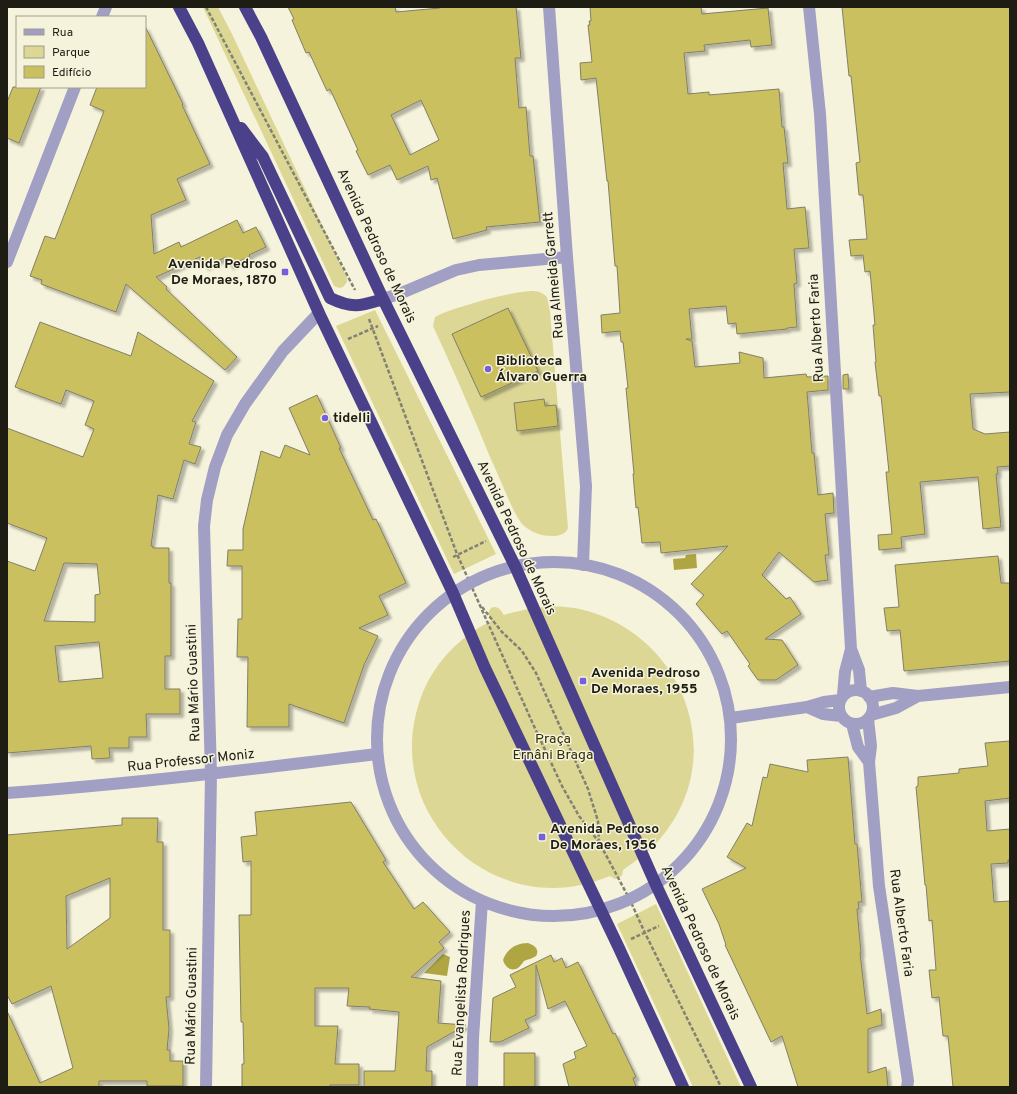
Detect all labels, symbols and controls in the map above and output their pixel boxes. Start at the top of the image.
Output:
legend [16,16,146,88]
text: Rua [52,25,73,41]
text: Parque [52,45,90,61]
text: Edifício [52,65,92,81]
street label: Avenida Pedroso de Morais [333,166,419,326]
street label: Rua Almeida Garrett [540,211,568,339]
place label: Avenida Pedroso De Moraes, 1870 [168,256,277,289]
marker: Avenida Pedroso De Moraes, 1870 [280,267,290,277]
street label: Rua Alberto Faria [806,273,828,383]
place label: Biblioteca Álvaro Guerra [496,353,587,386]
marker: Biblioteca Álvaro Guerra [483,364,493,374]
place label: tidelli [333,410,370,427]
marker: tidelli [320,413,330,423]
street label: Avenida Pedroso de Morais [473,458,559,618]
street label: Rua Mário Guastini [183,624,205,742]
place label: Avenida Pedroso De Moraes, 1955 [591,665,700,698]
marker: Avenida Pedroso De Moraes, 1955 [578,676,588,686]
park label: Praça Ernâni Braga [513,731,593,764]
street label: Rua Professor Moniz [126,746,256,776]
place label: Avenida Pedroso De Moraes, 1956 [550,821,659,854]
marker: Avenida Pedroso De Moraes, 1956 [537,832,547,842]
street label: Avenida Pedroso de Morais [657,863,743,1023]
street label: Rua Alberto Faria [885,868,917,978]
street label: Rua Evangelista Rodrigues [449,910,475,1076]
street label: Rua Mário Guastini [182,947,202,1065]

